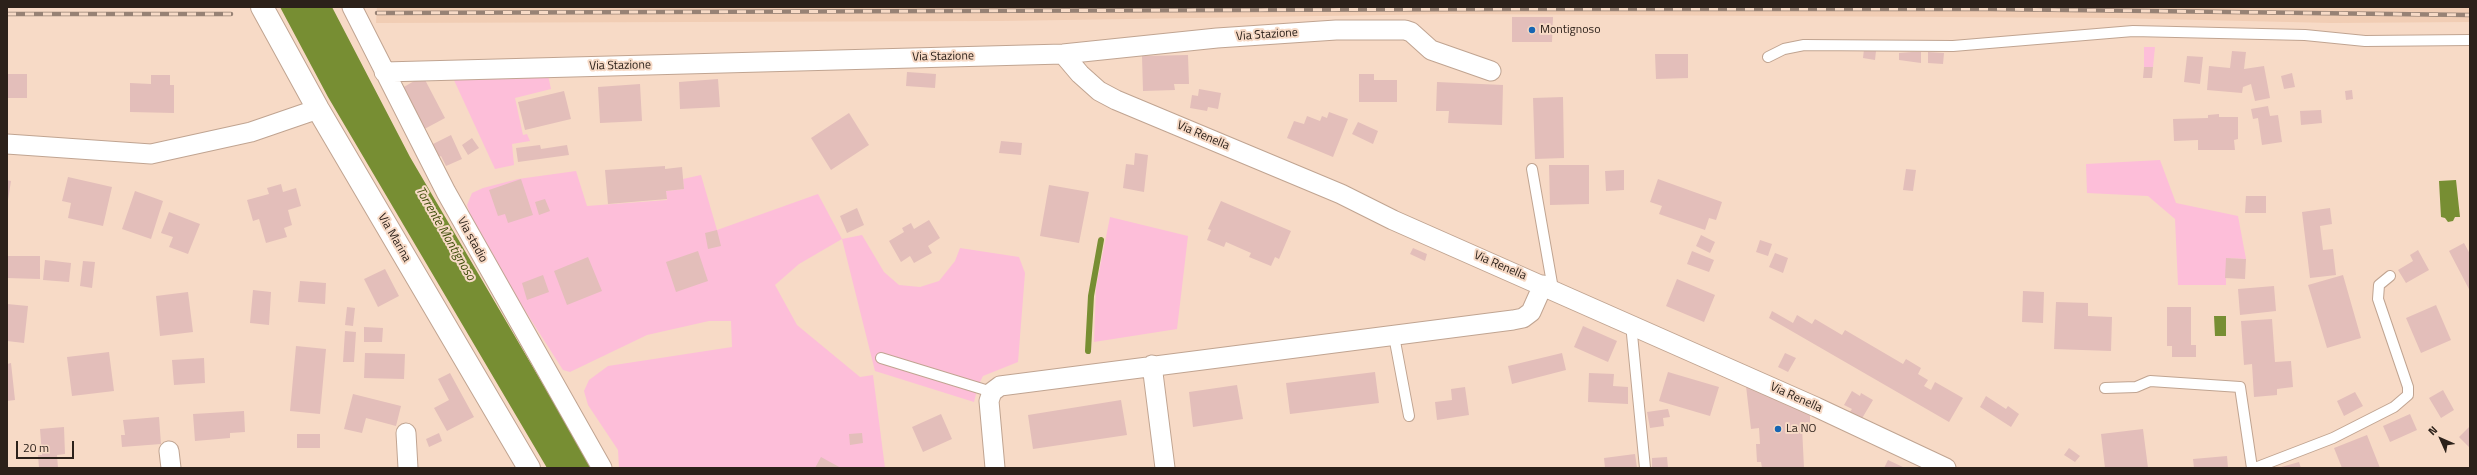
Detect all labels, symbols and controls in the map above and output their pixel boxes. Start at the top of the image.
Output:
place label: Montignoso [1540,23,1600,37]
marker: Montignoso [1527,25,1537,35]
street label: Via Stazione [1236,26,1298,44]
street label: Via Stazione [912,49,974,65]
street label: Via Stazione [589,58,651,74]
street label: Via Renella [1175,118,1231,154]
water label: Torrente Montignoso [412,184,478,284]
street label: Via Marina [374,211,414,265]
street label: Via stadio [454,215,490,265]
street label: Via Renella [1472,248,1528,284]
street label: Via Renella [1768,380,1824,416]
north arrow [2421,419,2461,459]
place label: La NO [1786,422,1816,436]
text: N [2424,422,2441,439]
marker: La NO [1773,424,1783,434]
scale bar [18,433,76,459]
text: 20 m [23,438,49,457]

